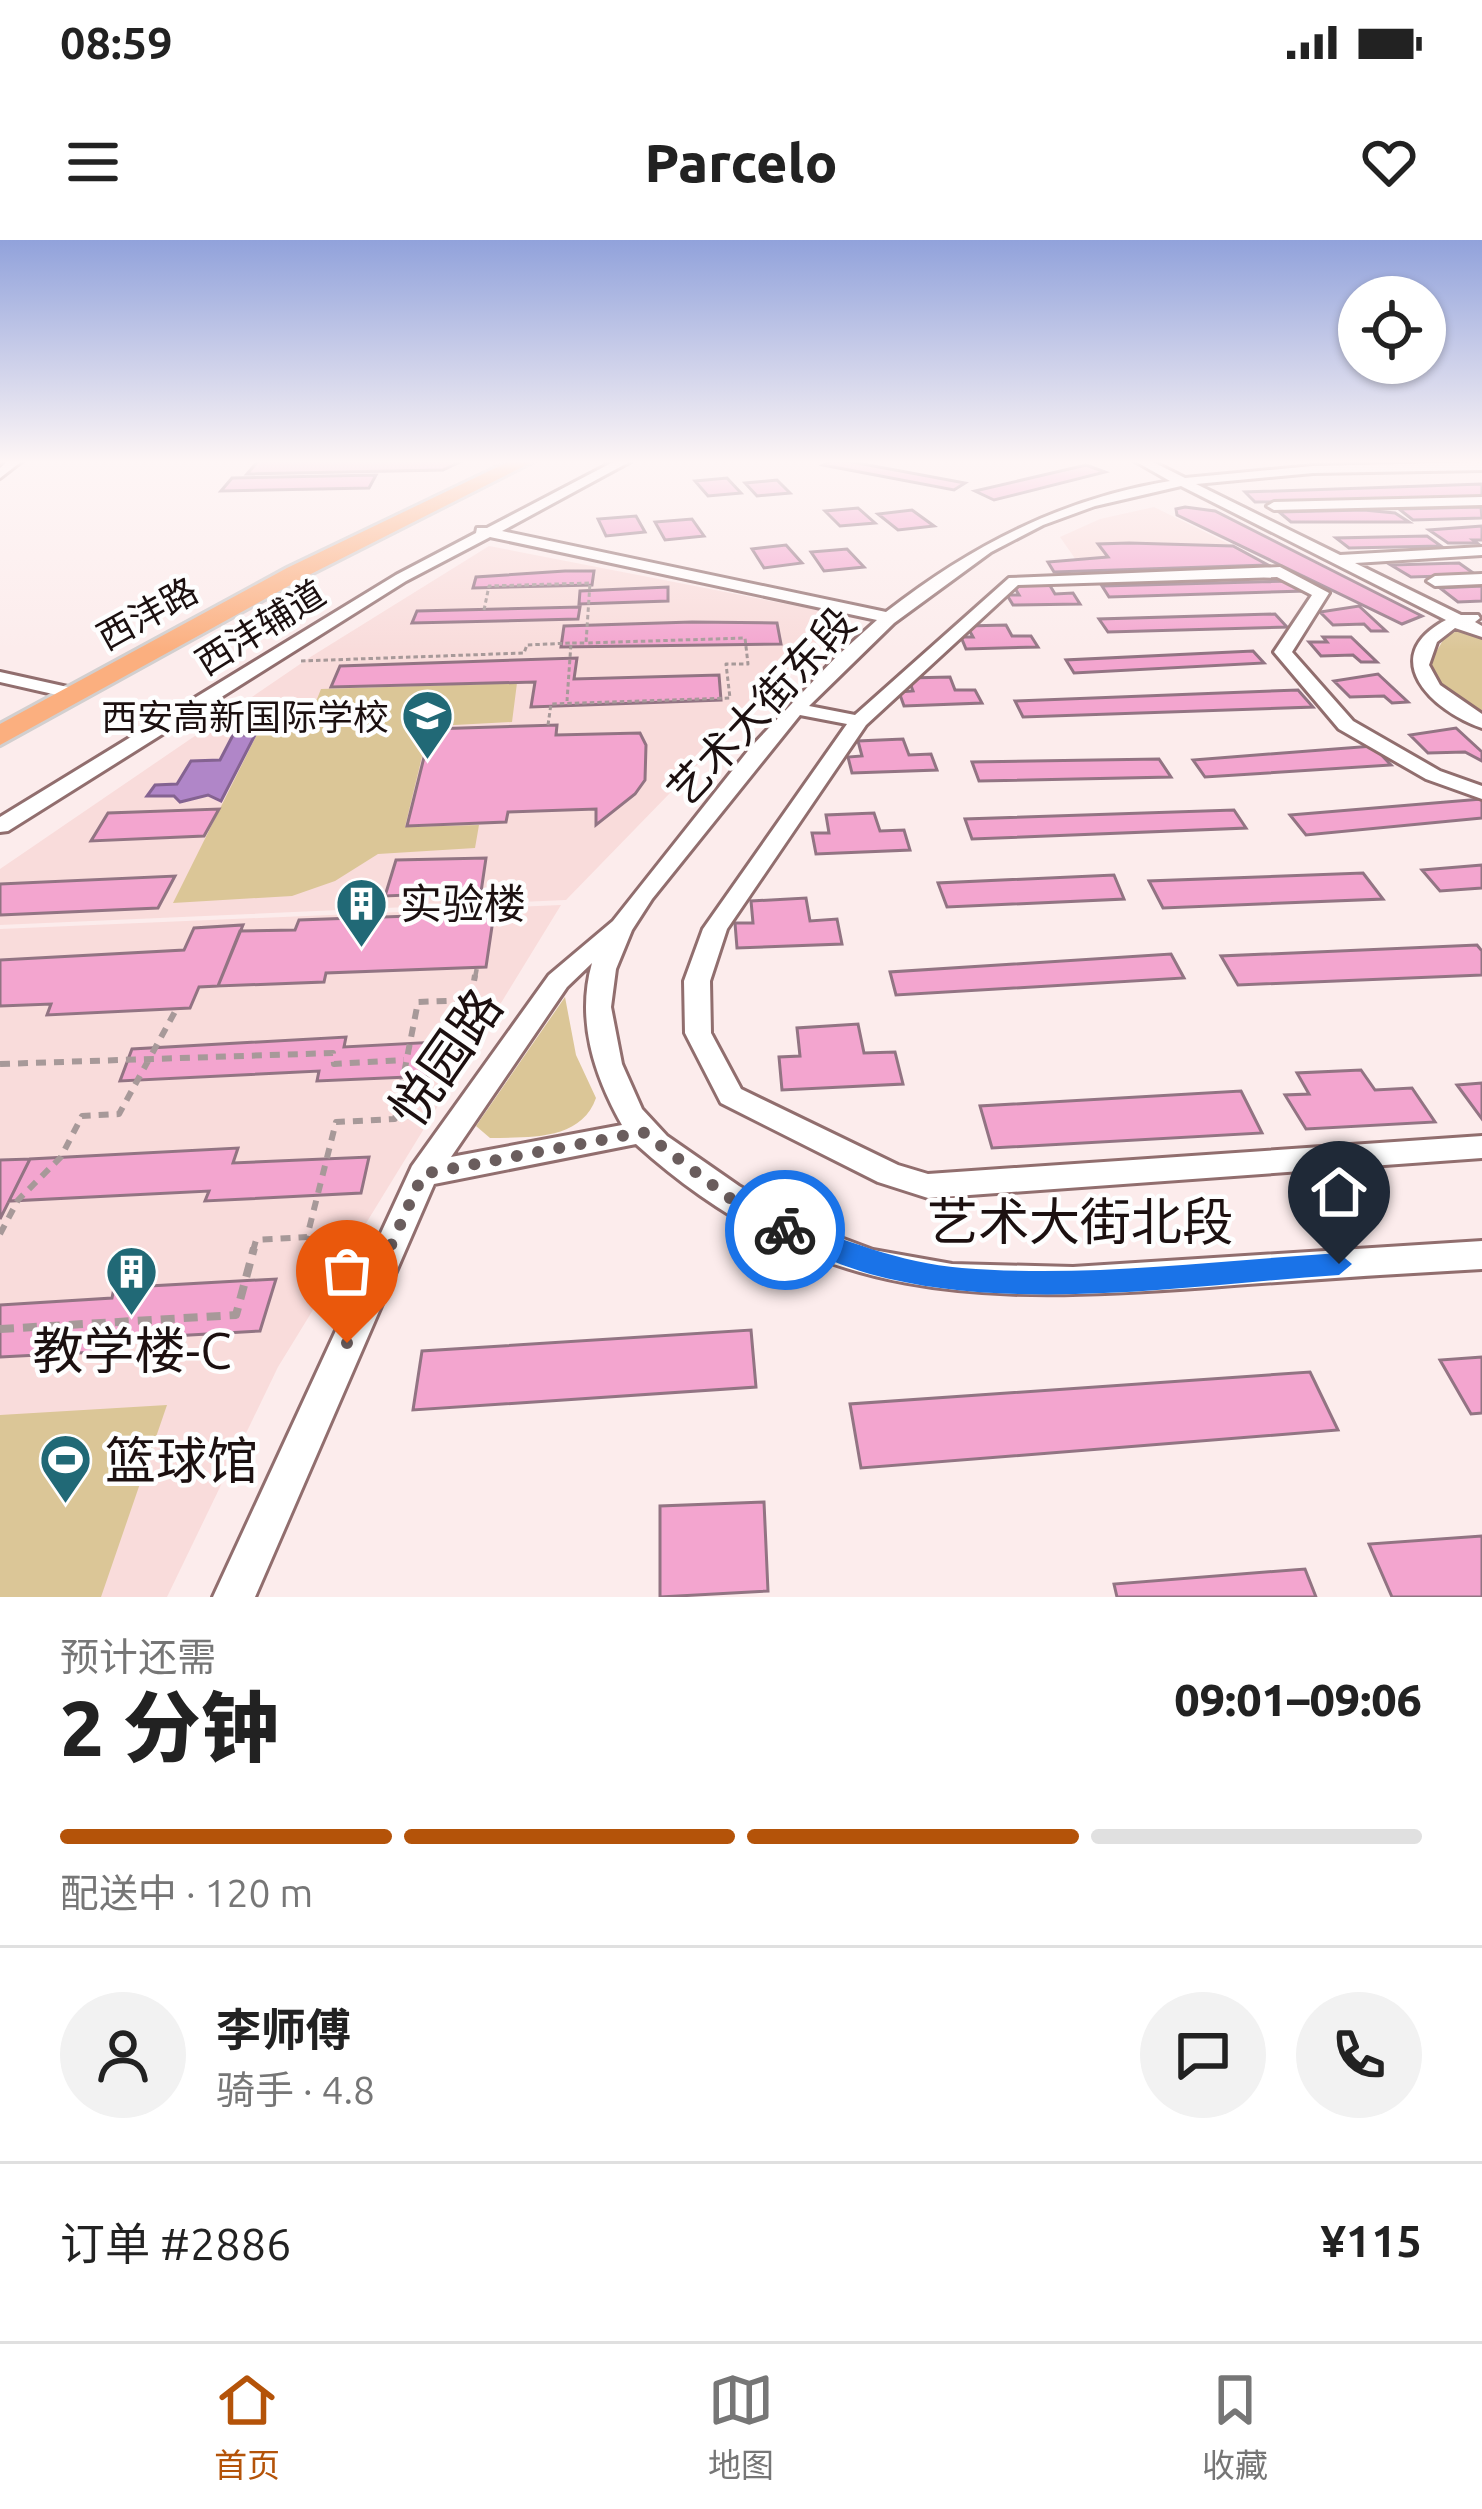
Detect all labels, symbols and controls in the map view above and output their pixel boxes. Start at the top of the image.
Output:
text: 08:59 [60,17,173,68]
icon: menu [60,129,126,195]
icon: heart [1356,129,1422,195]
text: Parcelo [645,132,837,192]
map controls [1338,276,1446,384]
button: locate [1338,276,1446,384]
street label: 西沣路 [90,569,204,657]
street label: 西沣辅道 [188,571,332,683]
street label: 艺术大街东段 [658,598,864,814]
school or university icon: 西安高新国际学校 [400,688,456,762]
place label: 西安高新国际学校 [101,696,389,737]
building icon: 实验楼 [333,875,389,949]
place label: 实验楼 [400,880,526,927]
street label: 悦园路 [377,978,513,1136]
pin [1288,1141,1390,1264]
icon: home [1306,1159,1372,1225]
courier [725,1170,845,1290]
street label: 艺术大街北段 [927,1192,1233,1250]
icon: bike [752,1197,818,1263]
pin [296,1220,398,1343]
icon: bag [314,1238,380,1304]
building icon: 教学楼-C [104,1244,160,1318]
place label: 教学楼-C [32,1321,232,1379]
place label: 篮球馆 [105,1431,258,1489]
sports icon: 篮球馆 [38,1432,94,1506]
text: 预计还需 [60,1635,216,1678]
text: 09:01–09:06 [1174,1674,1422,1725]
text: 2 分钟 [60,1683,279,1771]
text: 配送中 · 120 m [60,1871,313,1914]
button: person [60,1992,186,2118]
button: chat [1140,1992,1266,2118]
button: phone [1296,1992,1422,2118]
text: 李师傅 [216,2004,351,2055]
text: 骑手 · 4.8 [216,2068,375,2111]
text: ¥115 [1320,2215,1422,2266]
text: 订单 #2886 [60,2218,291,2269]
tab: 首页 [214,2367,280,2487]
tab: 地图 [708,2367,774,2487]
tab: 收藏 [1202,2367,1268,2487]

